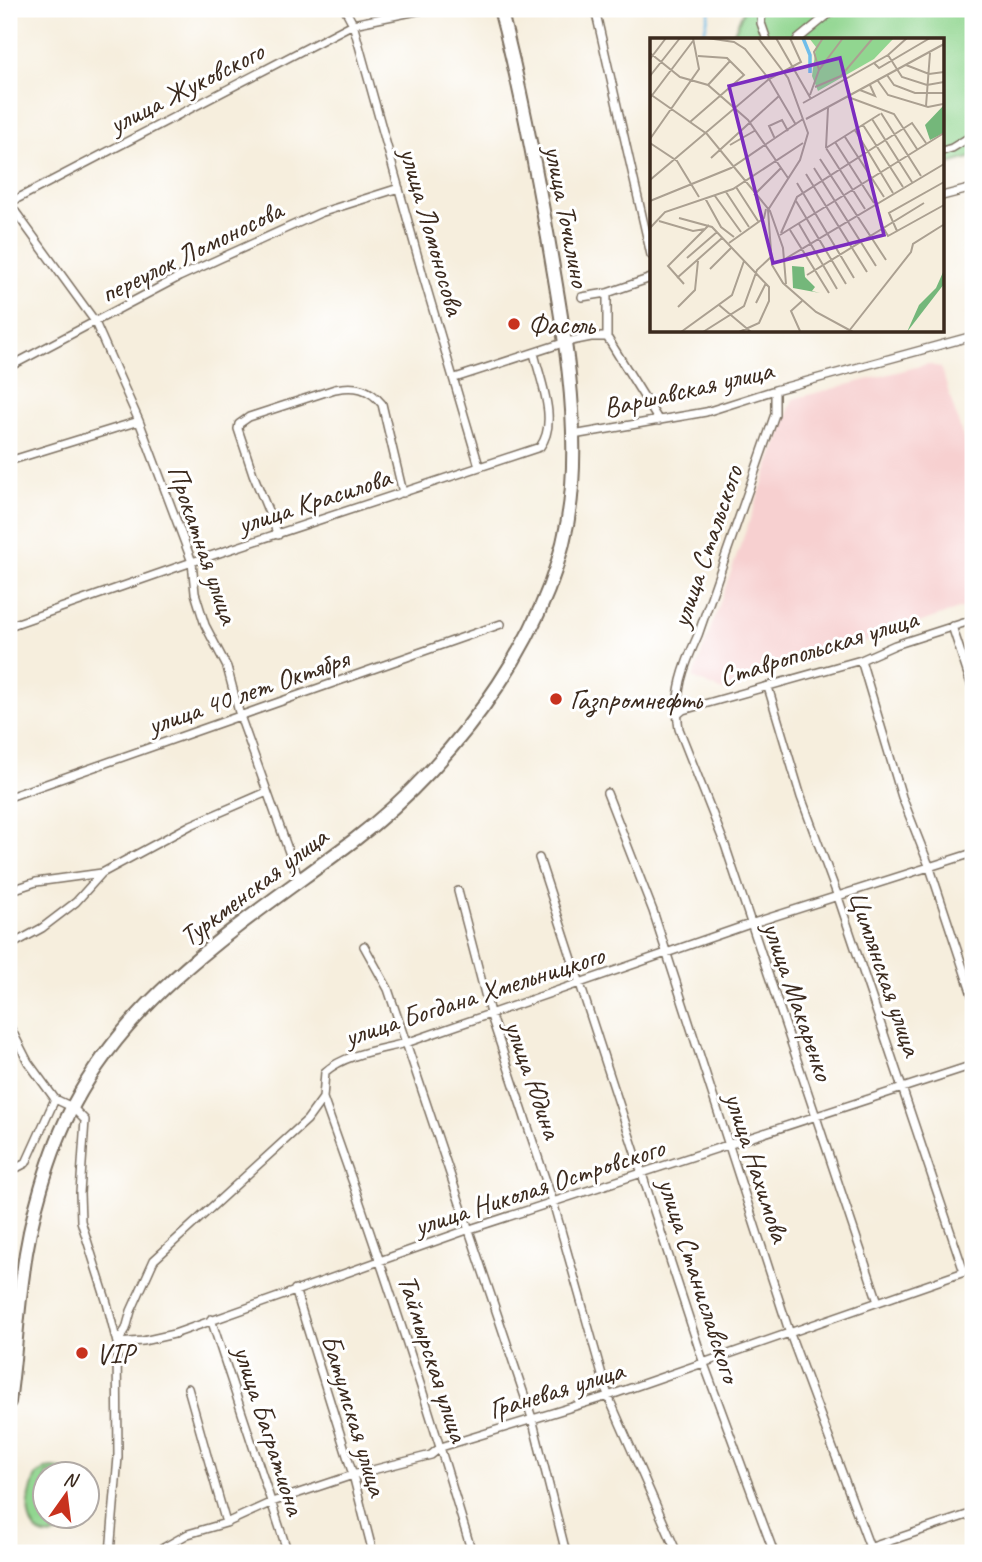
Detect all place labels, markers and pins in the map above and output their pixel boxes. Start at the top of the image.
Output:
place label: Фасоль [528,307,597,342]
marker: Фасоль [506,316,522,332]
place label: Газпромнефть [570,682,704,718]
marker: Газпромнефть [548,691,564,707]
place label: VIP [96,1336,138,1371]
marker: VIP [74,1345,90,1361]

